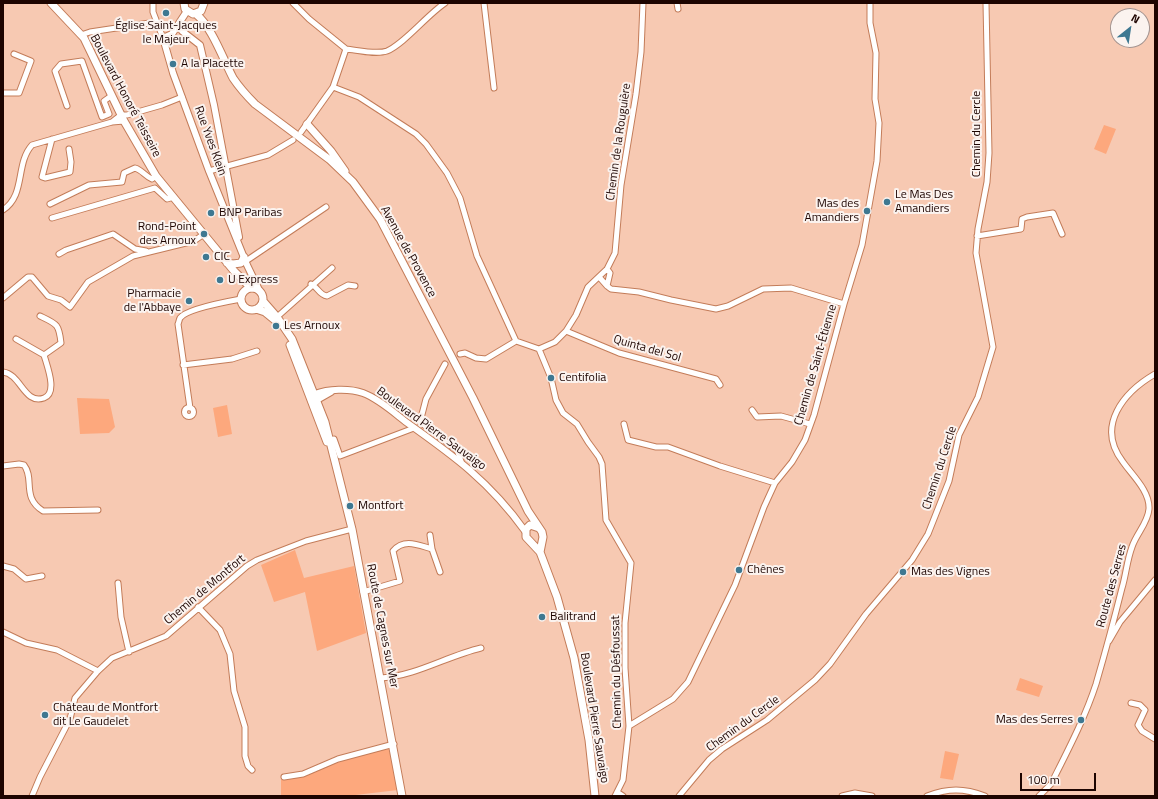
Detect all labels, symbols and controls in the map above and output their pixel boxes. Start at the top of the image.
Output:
marker: Église Saint-Jacques le Majeur [161,8,171,18]
north arrow [1110,8,1150,48]
text: N [1128,10,1143,27]
place label: Église Saint-Jacques le Majeur [115,19,217,47]
street label: Boulevard Honoré Teisseire [86,32,164,160]
place label: A la Placette [181,57,244,71]
marker: A la Placette [168,59,178,69]
street label: Chemin de la Rouguière [604,82,634,202]
street label: Chemin du Cercle [970,91,984,177]
street label: Rue Yves Klein [191,104,229,178]
place label: Le Mas Des Amandiers [895,188,953,216]
place label: Mas des Amandiers [805,197,859,225]
marker: Le Mas Des Amandiers [882,197,892,207]
street label: Avenue de Provence [377,204,439,300]
place label: BNP Paribas [219,206,282,220]
marker: Mas des Amandiers [862,206,872,216]
marker: BNP Paribas [206,208,216,218]
place label: Rond-Point des Arnoux [138,220,196,248]
marker: Rond-Point des Arnoux [199,229,209,239]
place label: CIC [214,250,230,264]
marker: CIC [201,252,211,262]
place label: U Express [228,273,278,287]
marker: U Express [215,275,225,285]
place label: Pharmacie de l'Abbaye [124,287,181,315]
marker: Pharmacie de l'Abbaye [184,296,194,306]
street label: Chemin de Saint-Étienne [792,303,840,427]
place label: Les Arnoux [284,319,340,333]
marker: Les Arnoux [271,321,281,331]
street label: Quinta del Sol [612,332,682,366]
place label: Centifolia [559,371,606,385]
marker: Centifolia [546,373,556,383]
street label: Boulevard Pierre Sauvaigo [373,384,489,474]
street label: Chemin du Cercle [920,425,960,511]
place label: Montfort [358,499,404,513]
marker: Montfort [345,501,355,511]
street label: Route des Serres [1094,543,1130,629]
street label: Chemin de Montfort [162,552,248,628]
street label: Route de Cagnes sur Mer [363,563,401,689]
place label: Chênes [747,563,784,577]
marker: Chênes [734,565,744,575]
place label: Mas des Vignes [911,565,990,579]
marker: Mas des Vignes [898,567,908,577]
place label: Balitrand [550,610,596,624]
marker: Balitrand [537,612,547,622]
street label: Chemin du Désfoussat [609,615,625,729]
street label: Boulevard Pierre Sauvaigo [577,652,611,784]
street label: Chemin du Cercle [704,693,782,755]
place label: Château de Montfort dit Le Gaudelet [53,701,158,729]
marker: Château de Montfort dit Le Gaudelet [40,710,50,720]
place label: Mas des Serres [996,713,1073,727]
marker: Mas des Serres [1076,715,1086,725]
scale bar [1022,765,1098,791]
text: 100 m [1027,770,1060,789]

